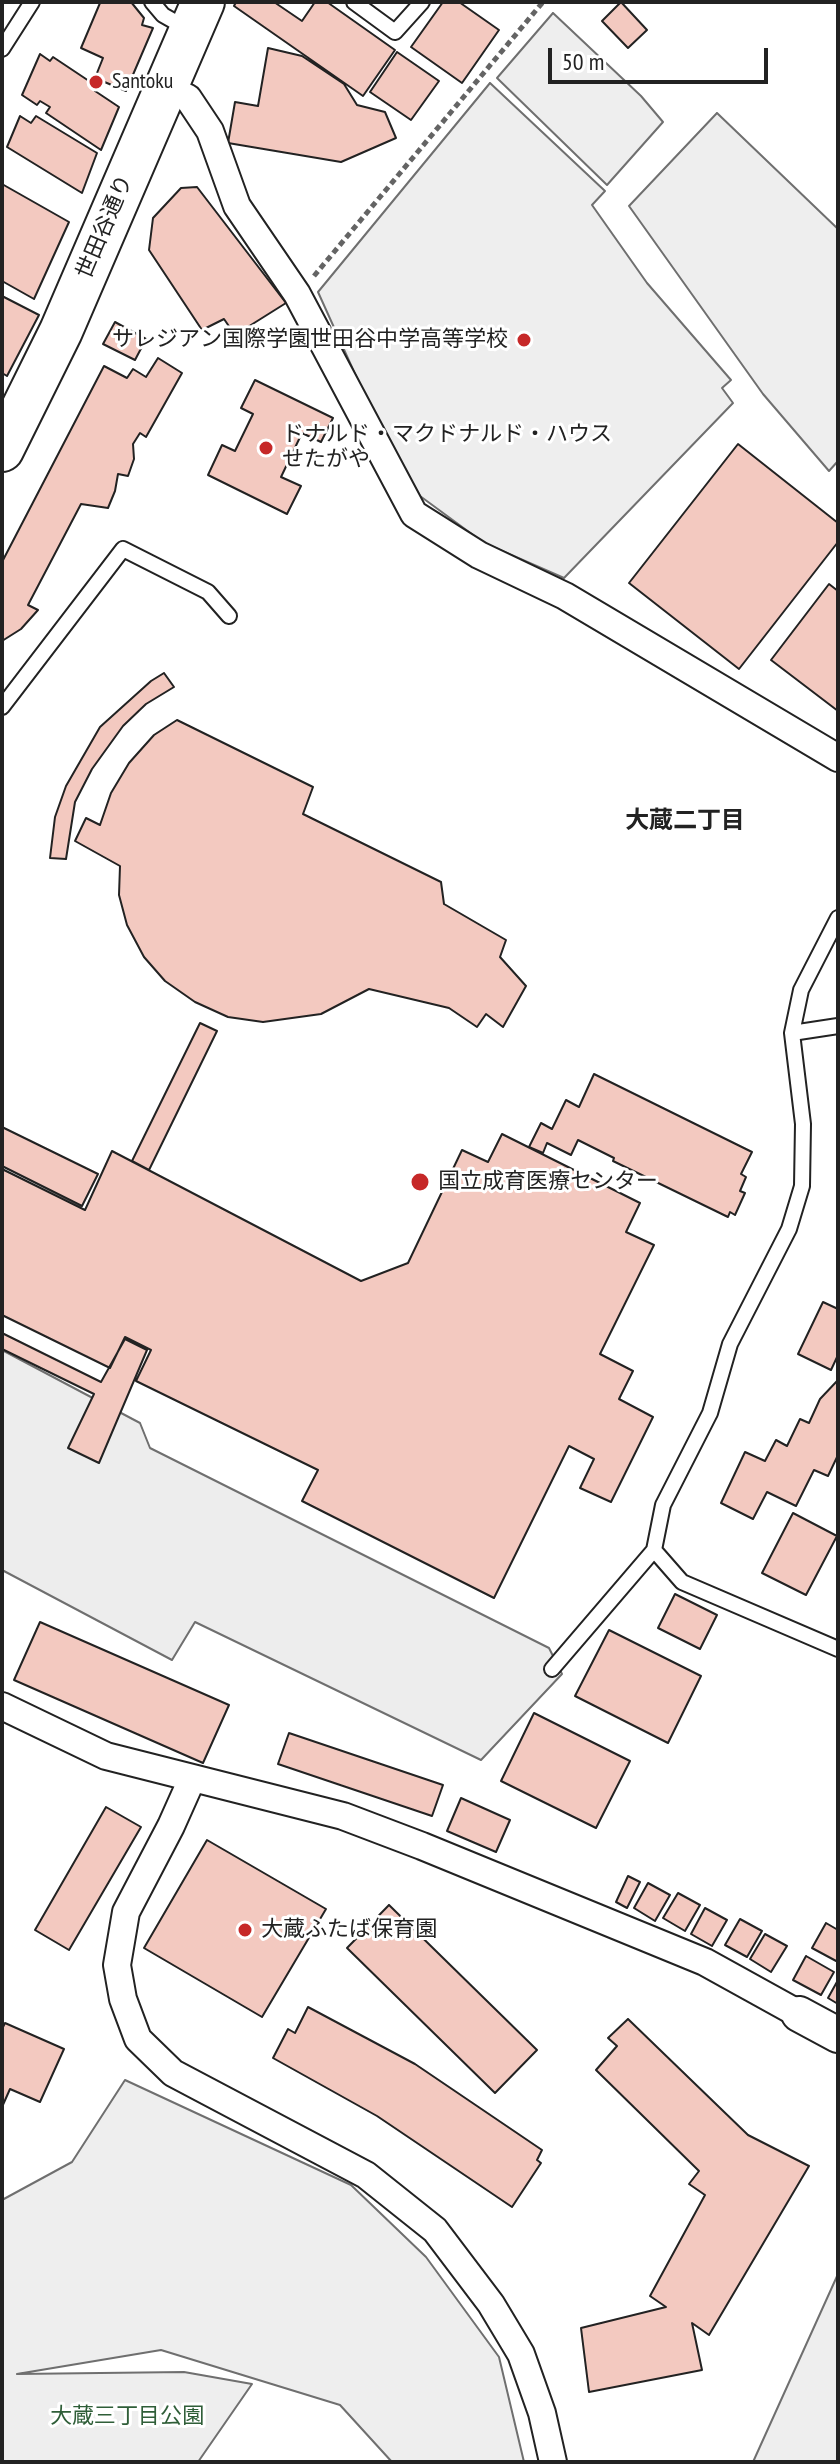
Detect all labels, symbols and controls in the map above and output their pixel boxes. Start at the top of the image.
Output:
scale bar [552,32,772,82]
text: 50 m [562,46,604,77]
place label: Santoku [112,69,173,95]
marker: Santoku [87,73,105,91]
street label: 世田谷通り [71,171,139,283]
place label: サレジアン国際学園世田谷中学高等学校 [112,327,508,353]
marker: サレジアン国際学園世田谷中学高等学校 [515,331,533,349]
place label: ドナルド・マクドナルド・ハウス せたがや [282,422,612,474]
marker: ドナルド・マクドナルド・ハウス せたがや [257,439,275,457]
district label: 大蔵二丁目 [625,807,745,835]
place label: 国立成育医療センター [438,1169,658,1195]
marker: 国立成育医療センター [409,1171,431,1193]
place label: 大蔵ふたば保育園 [261,1917,437,1943]
marker: 大蔵ふたば保育園 [236,1921,254,1939]
park label: 大蔵三丁目公園 [50,2404,204,2430]

